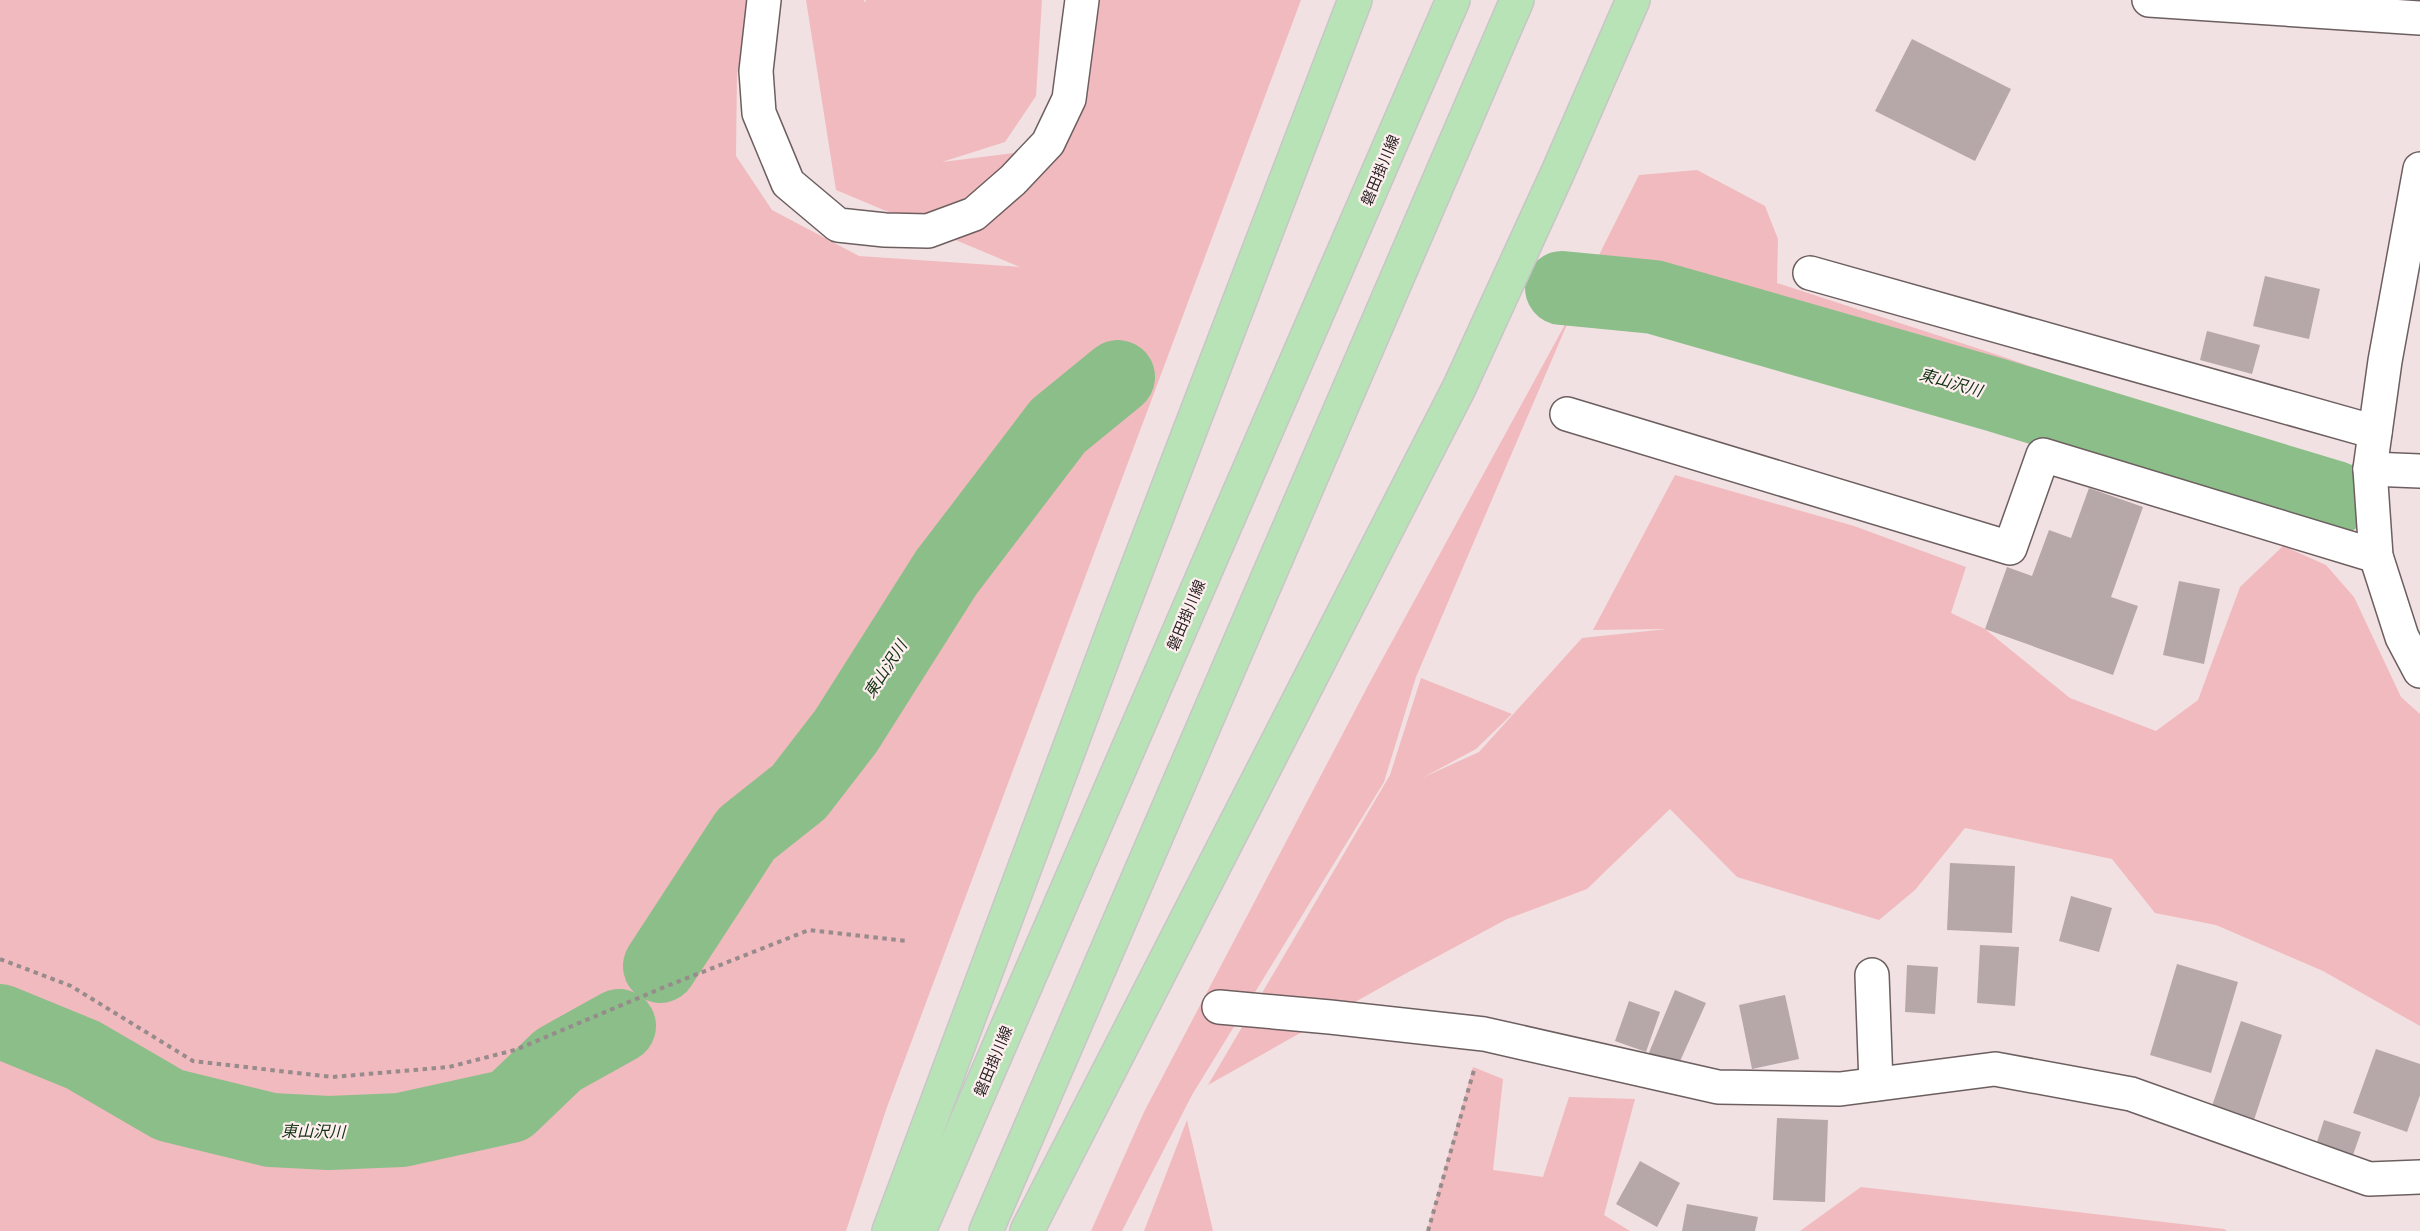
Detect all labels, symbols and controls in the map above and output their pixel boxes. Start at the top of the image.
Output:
street label: 磐田掛川線 [1357,132,1403,208]
water label: 東山沢川 [1917,364,1986,401]
street label: 磐田掛川線 [1163,577,1209,653]
water label: 東山沢川 [859,635,912,701]
street label: 磐田掛川線 [970,1023,1016,1099]
water label: 東山沢川 [281,1120,347,1142]

